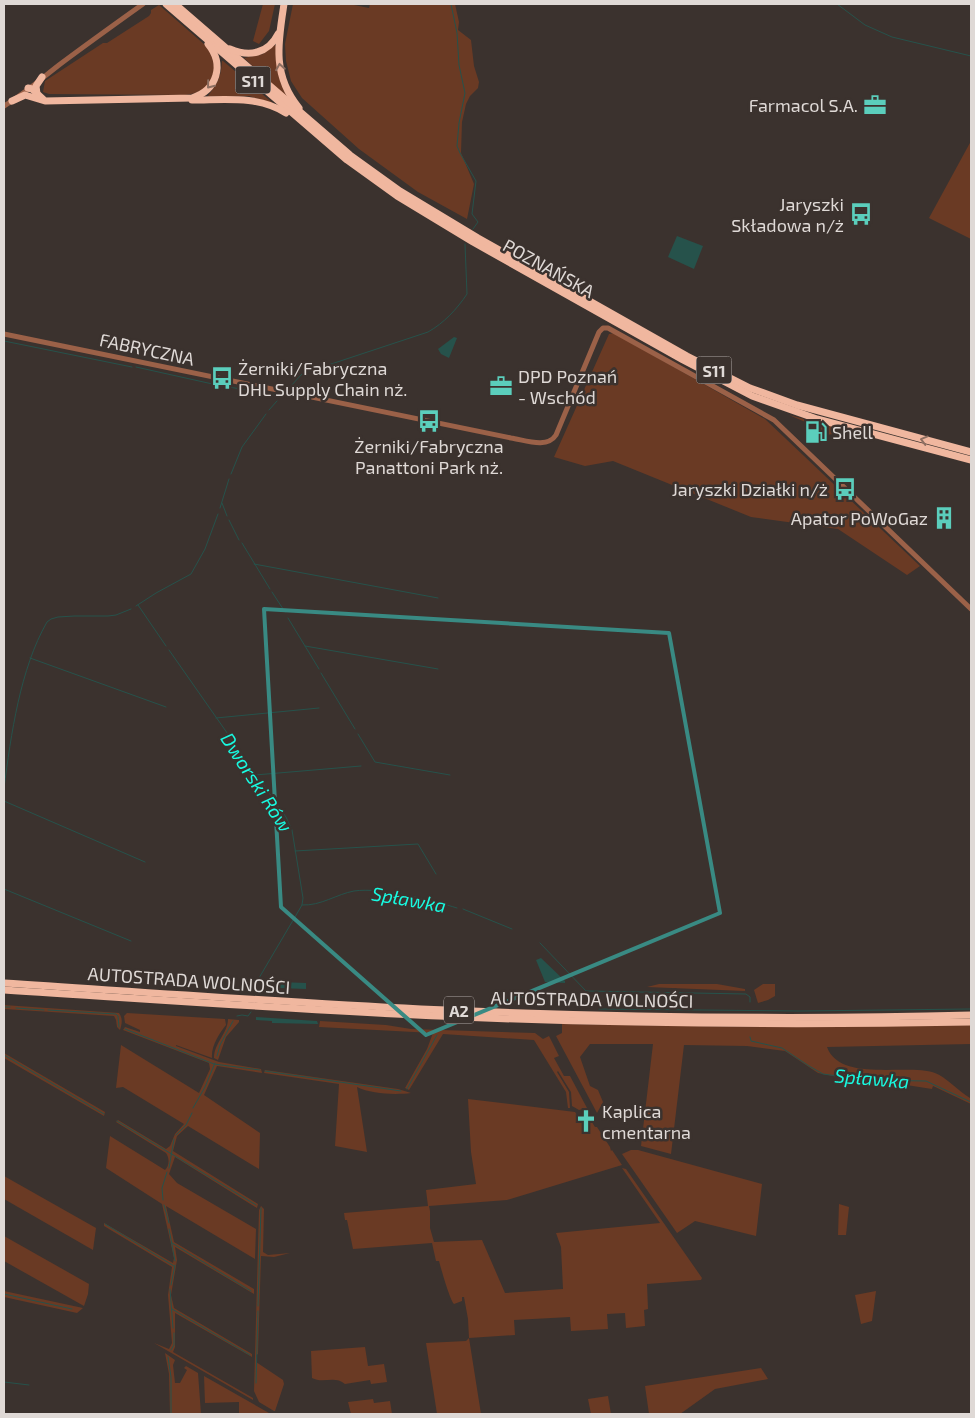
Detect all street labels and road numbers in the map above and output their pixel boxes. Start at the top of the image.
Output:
road number: S11 [236,66,270,94]
street label: POZNAŃSKA [499,234,599,303]
street label: FABRYCZNA [98,328,197,370]
road number: S11 [696,356,732,384]
street label: AUTOSTRADA WOLNOŚCI [87,962,291,998]
street label: AUTOSTRADA WOLNOŚCI [490,986,694,1012]
road number: A2 [444,996,474,1024]

